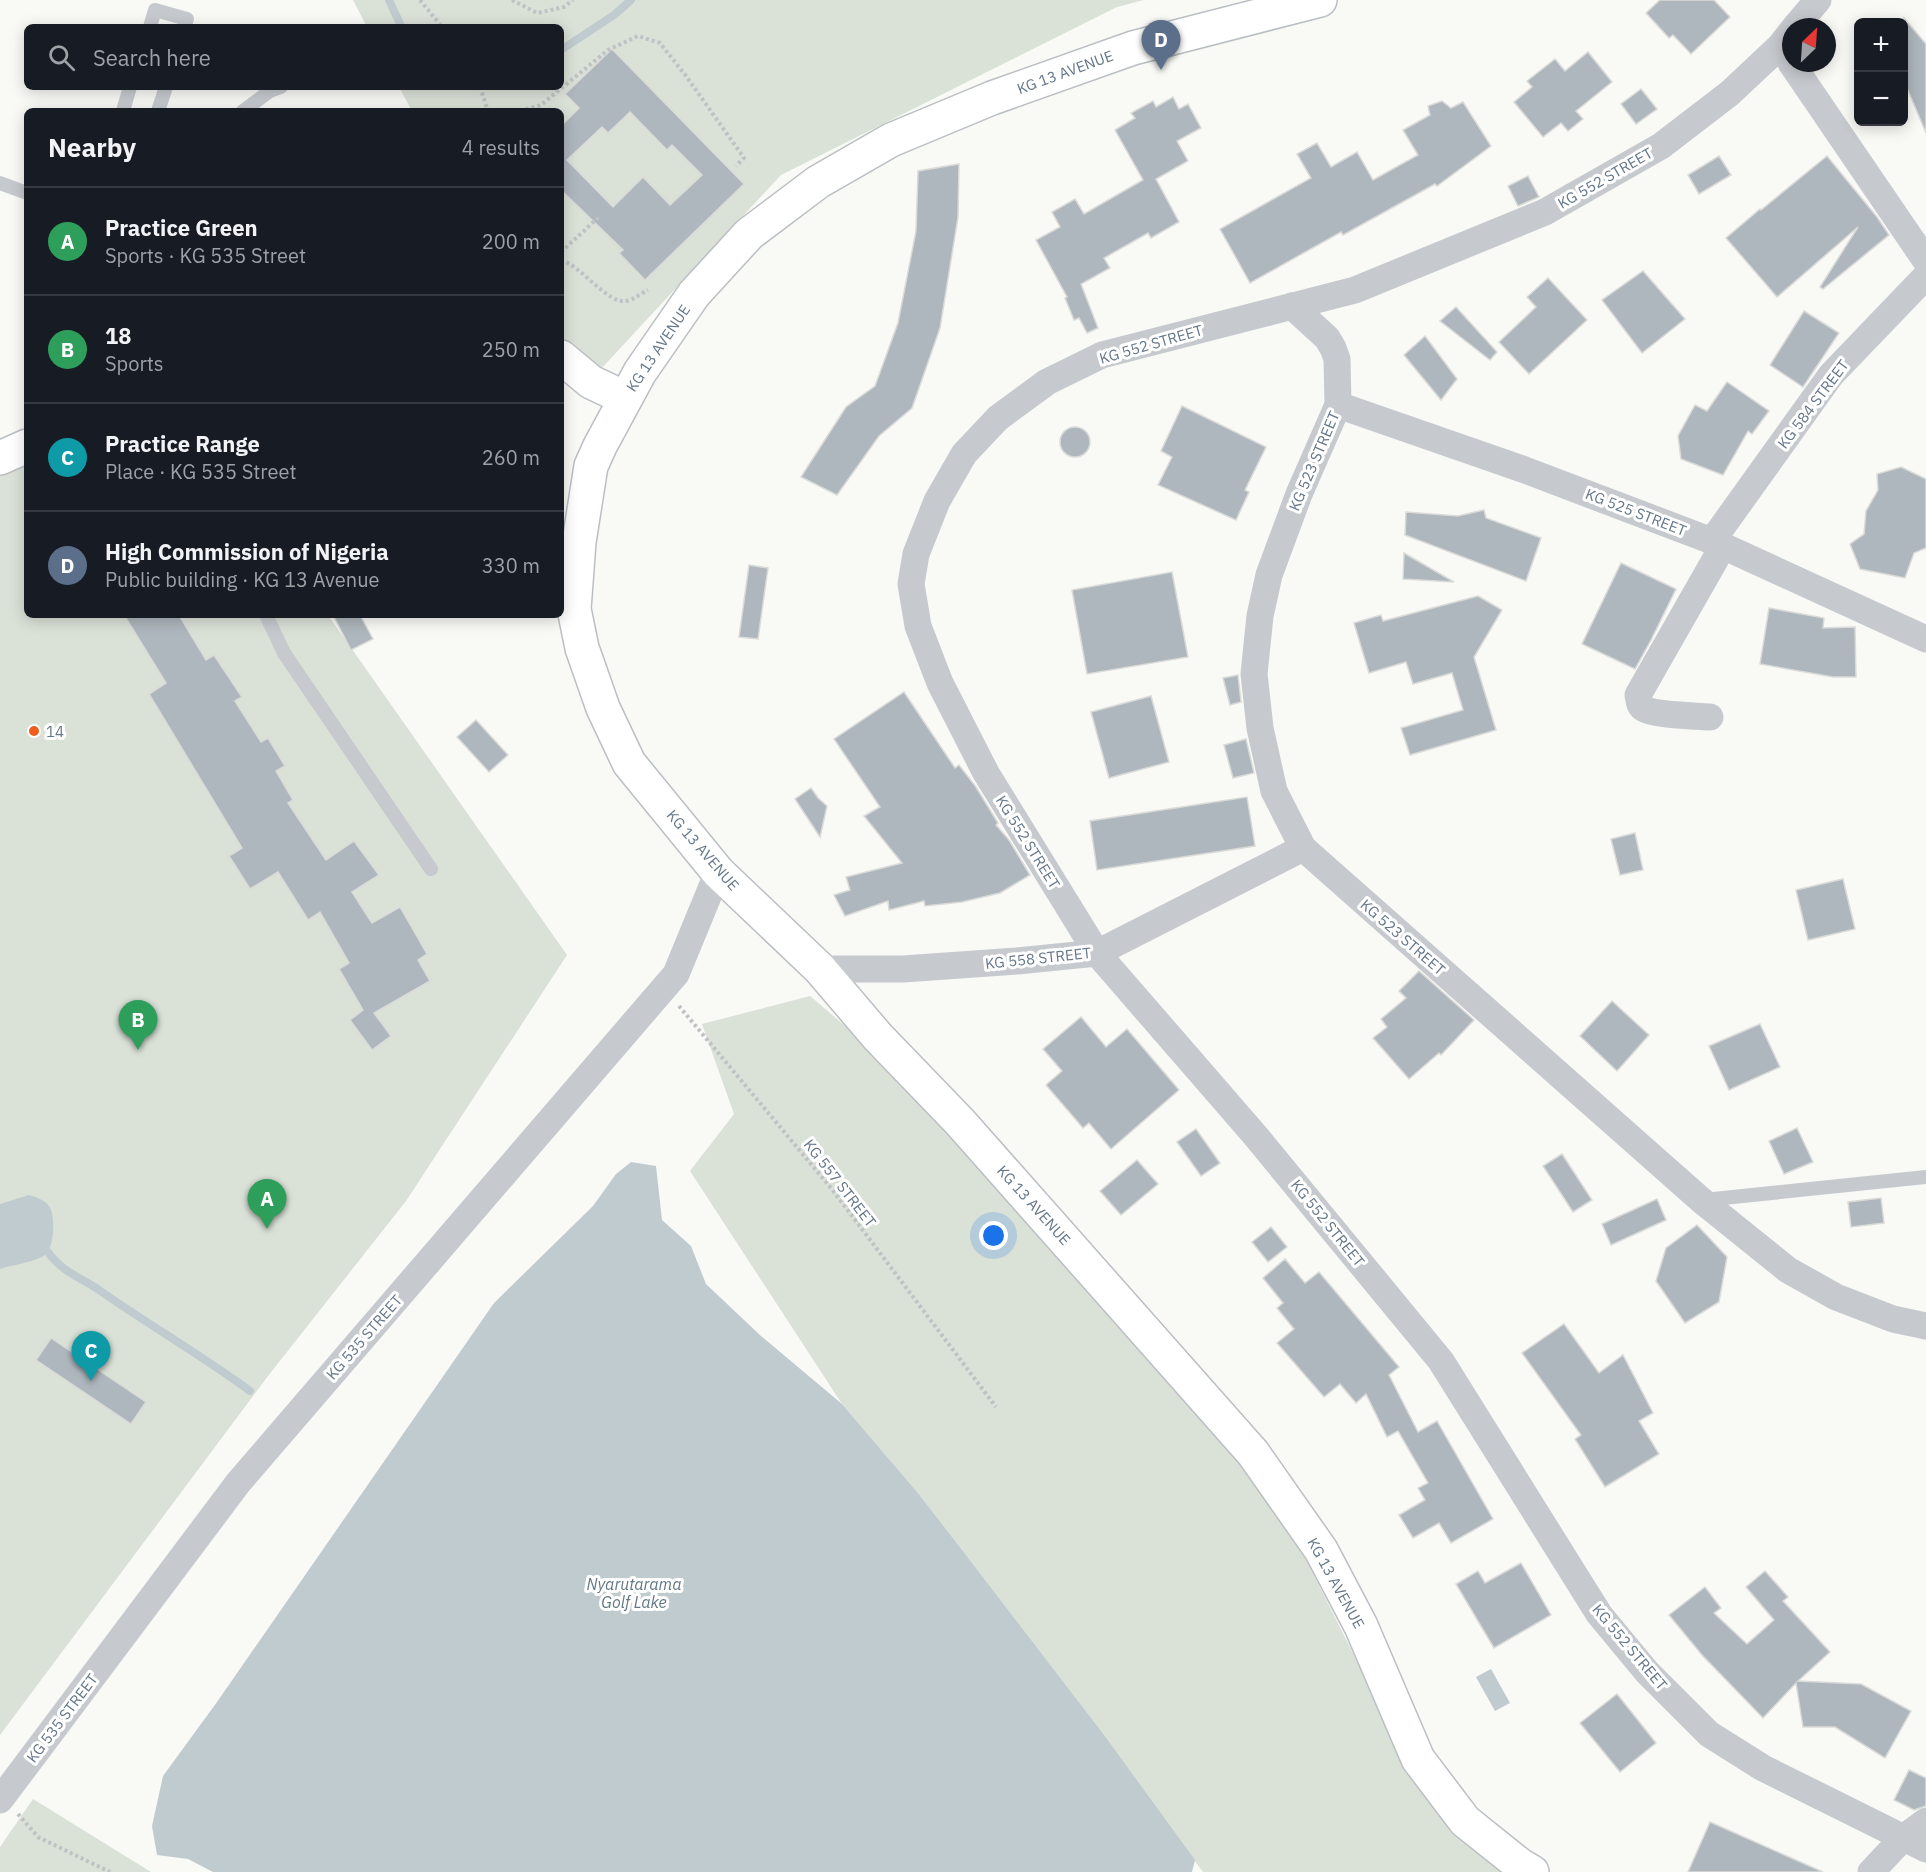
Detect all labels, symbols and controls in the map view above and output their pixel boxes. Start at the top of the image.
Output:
north arrow [1782,18,1836,72]
map controls [1854,18,1908,126]
button: + [1854,18,1908,72]
pin: D [1142,20,1180,70]
search box [24,24,564,90]
icon: search [45,41,78,74]
text: Search here [93,43,211,72]
street label: KG 13 AVENUE [1014,46,1116,98]
button: − [1854,72,1908,126]
text: Nearby [48,130,136,164]
text: 4 results [462,134,540,161]
street label: KG 552 STREET [1554,143,1656,213]
text: Practice Green [105,213,258,242]
text: A [61,228,74,255]
text: 200 m [482,228,540,255]
text: Sports · KG 535 Street [105,242,306,269]
street label: KG 13 AVENUE [622,301,694,395]
street label: KG 552 STREET [1097,320,1205,368]
text: 18 [105,321,131,350]
text: B [61,336,74,363]
text: 250 m [482,336,540,363]
text: Sports [105,350,164,377]
street label: KG 584 STREET [1773,355,1853,452]
street label: KG 523 STREET [1284,408,1344,514]
text: Practice Range [105,429,260,458]
text: C [61,444,74,471]
text: 260 m [482,444,540,471]
text: Place · KG 535 Street [105,458,297,485]
street label: KG 525 STREET [1583,484,1689,540]
text: High Commission of Nigeria [105,537,389,566]
text: D [61,552,74,579]
text: 330 m [482,552,540,579]
text: Public building · KG 13 Avenue [105,566,379,593]
place label: 14 [46,722,64,741]
marker: 14 [27,724,41,738]
street label: KG 552 STREET [992,792,1064,893]
street label: KG 13 AVENUE [663,806,743,894]
street label: KG 523 STREET [1357,895,1450,979]
street label: KG 558 STREET [984,943,1092,973]
pin: B [118,1000,158,1050]
street label: KG 557 STREET [800,1135,880,1231]
street label: KG 13 AVENUE [993,1161,1075,1249]
street label: KG 552 STREET [1287,1176,1369,1271]
pin: A [248,1180,286,1229]
your location [979,1221,1008,1250]
street label: KG 535 STREET [322,1290,406,1383]
pin: C [72,1332,110,1381]
street label: KG 13 AVENUE [1303,1534,1369,1632]
water label: Nyarutarama Golf Lake [587,1574,681,1612]
street label: KG 552 STREET [1589,1600,1672,1694]
street label: KG 535 STREET [22,1669,102,1766]

